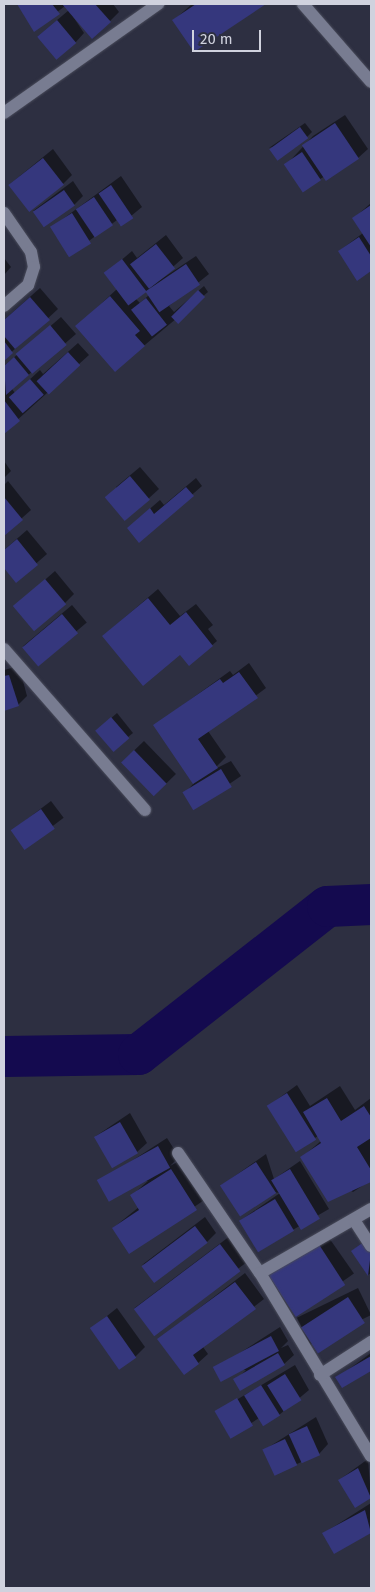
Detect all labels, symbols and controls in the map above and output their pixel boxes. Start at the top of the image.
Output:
scale bar [195,20,264,52]
text: 20 m [200,30,233,48]

